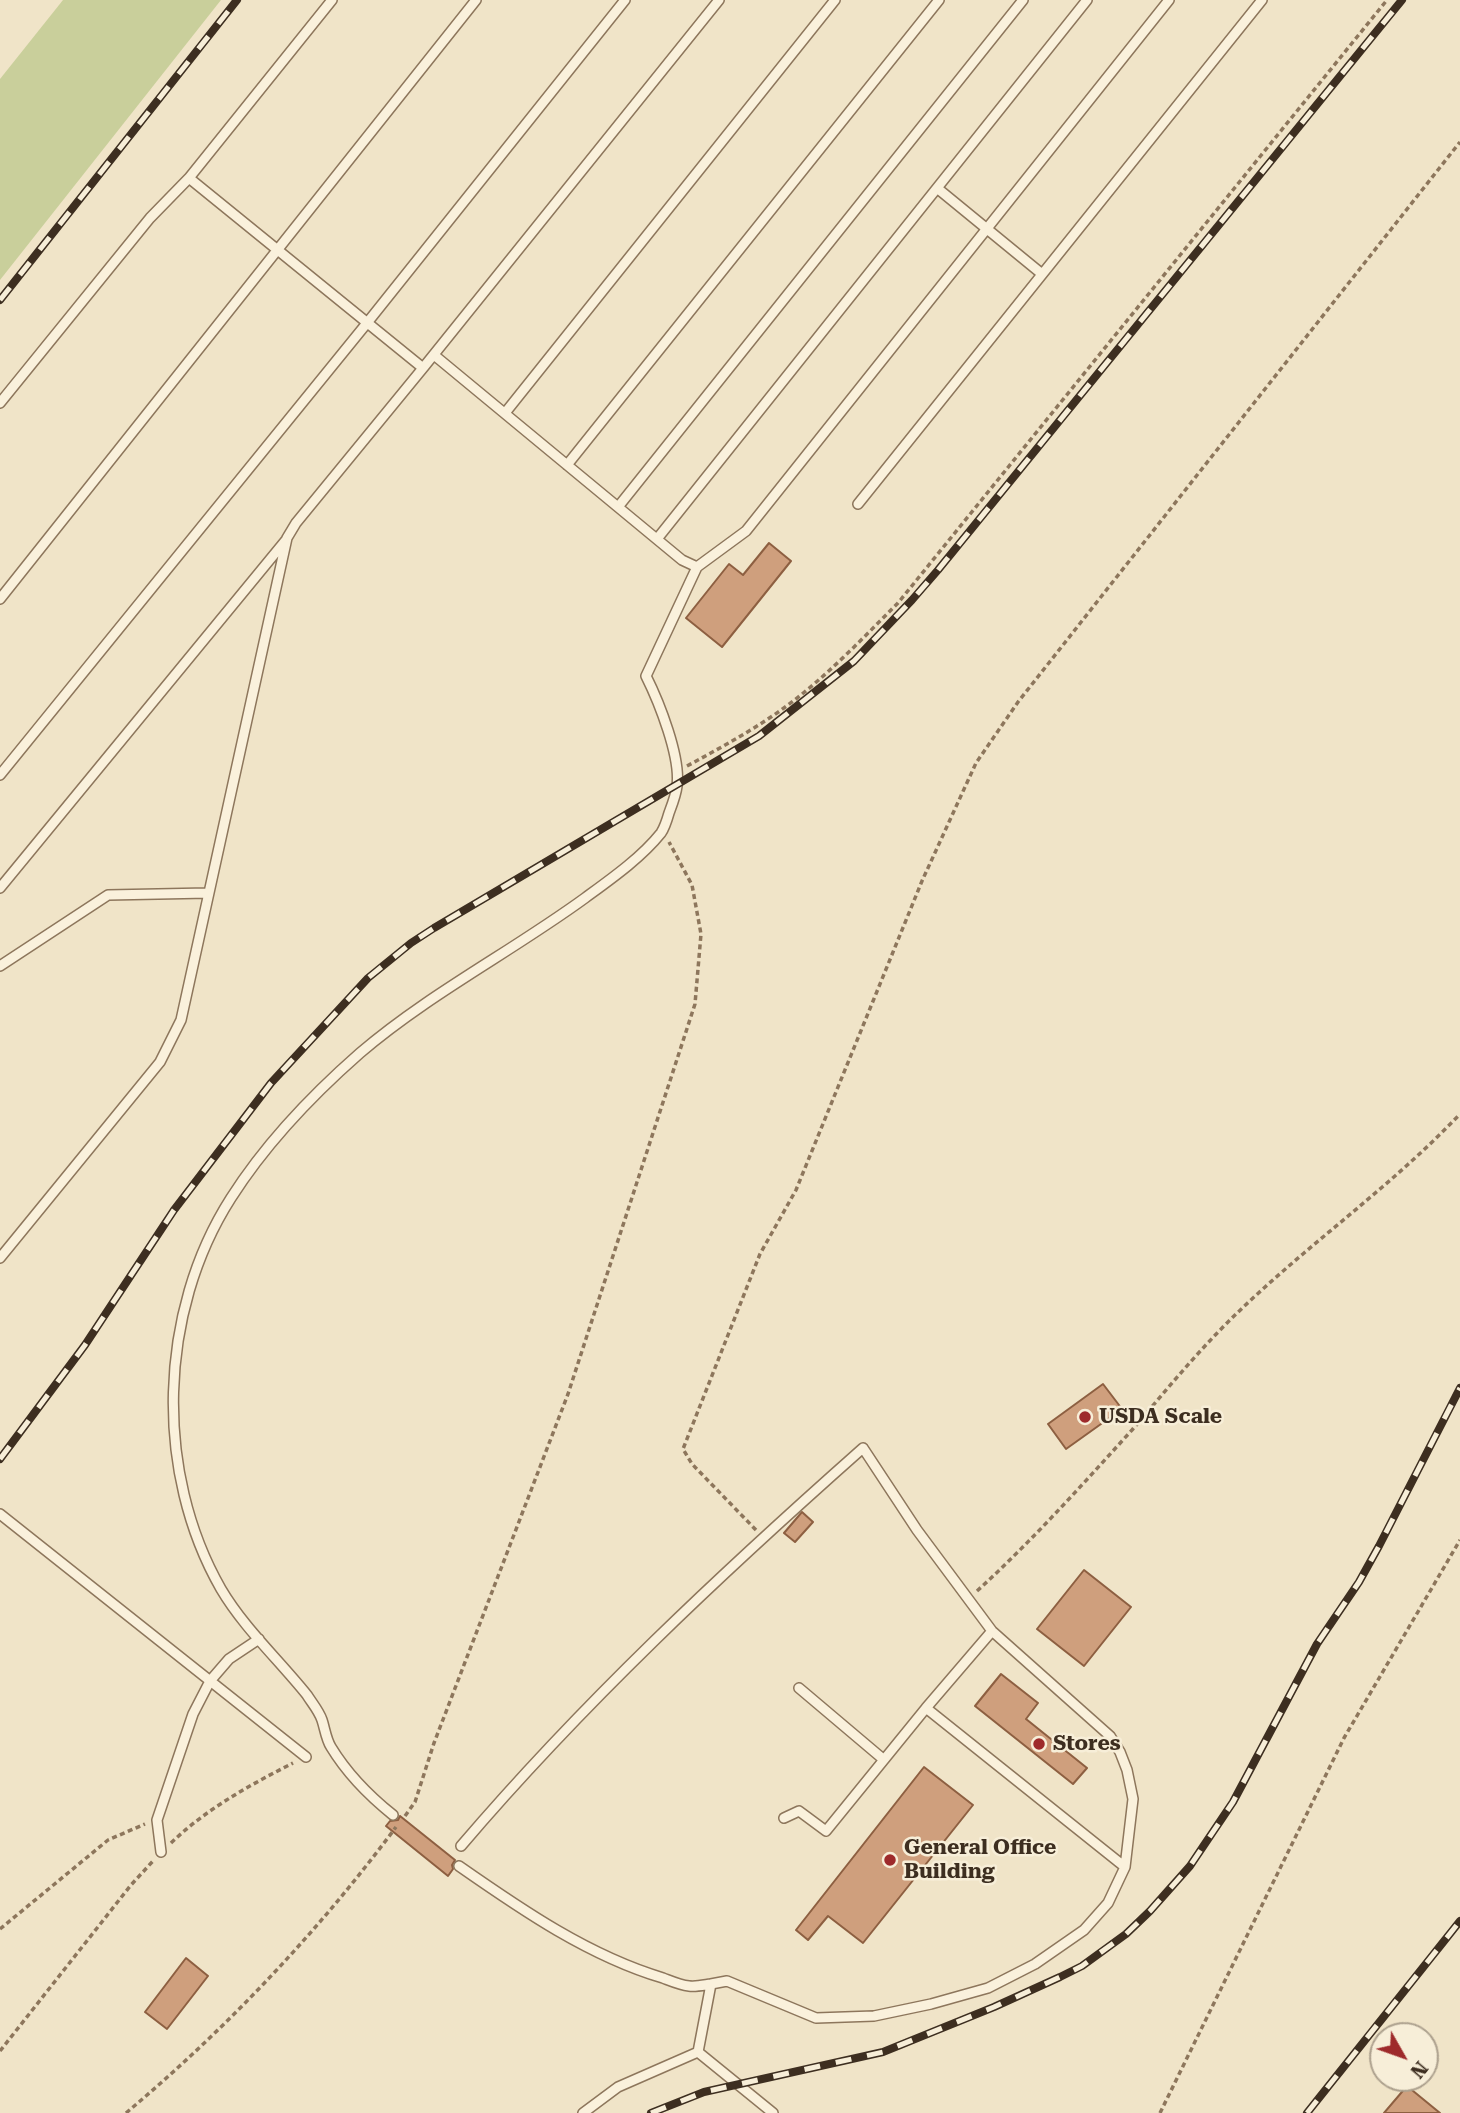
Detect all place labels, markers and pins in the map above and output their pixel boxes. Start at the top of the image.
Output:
place label: USDA Scale [1099,1404,1222,1430]
marker: USDA Scale [1077,1409,1093,1425]
place label: Stores [1053,1731,1121,1757]
marker: Stores [1031,1736,1047,1752]
place label: General Office Building [904,1835,1056,1885]
marker: General Office Building [882,1852,898,1868]

